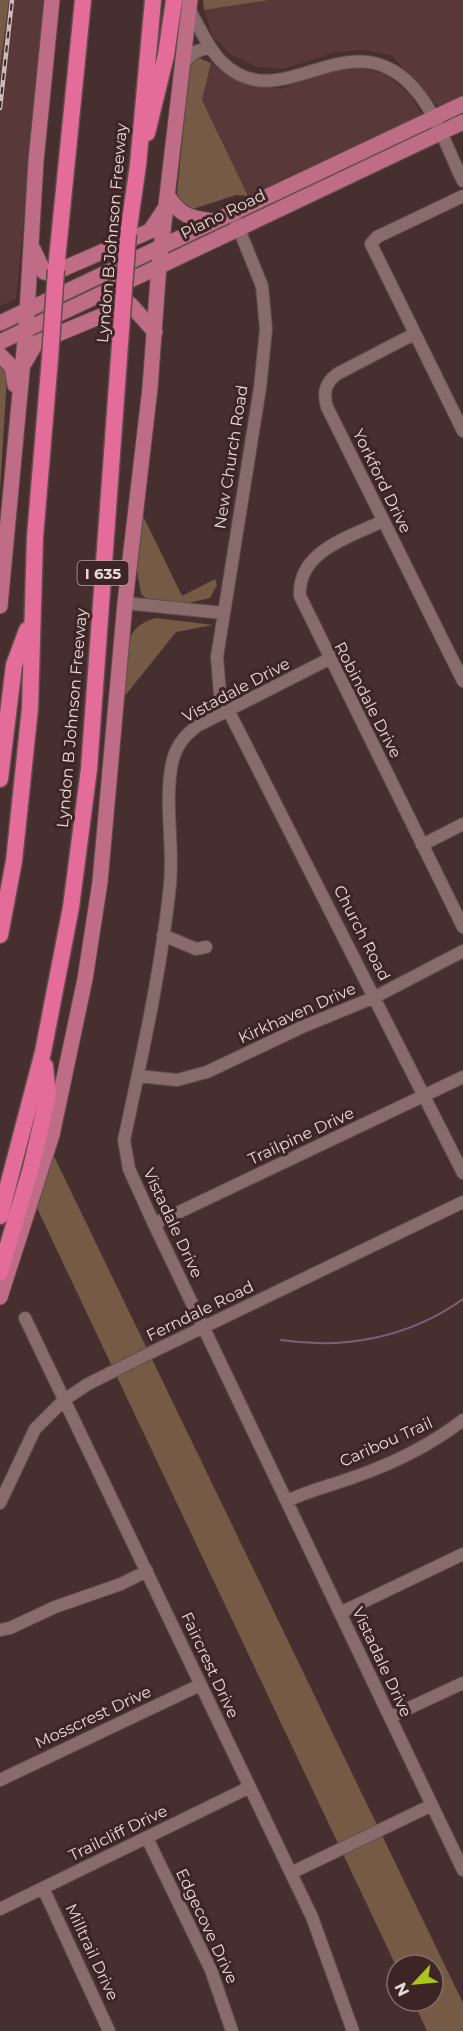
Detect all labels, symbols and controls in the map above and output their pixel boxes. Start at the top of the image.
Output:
street label: Lyndon B Johnson Freeway [93,122,131,344]
street label: Plano Road [177,185,269,243]
street label: New Church Road [210,384,252,530]
street label: Yorkford Drive [349,426,415,536]
road number: I 635 [78,561,128,585]
street label: Lyndon B Johnson Freeway [53,607,91,829]
street label: Robindale Drive [330,639,406,761]
street label: Vistadale Drive [179,654,293,726]
street label: Church Road [330,882,394,984]
street label: Kirkhaven Drive [235,979,359,1047]
street label: Trailpine Drive [245,1103,357,1169]
street label: Vistadale Drive [139,1165,207,1281]
street label: Ferndale Road [143,1277,257,1345]
street label: Caribou Trail [337,1413,435,1471]
street label: Vistadale Drive [348,1604,416,1720]
street label: Faircrest Drive [177,1609,243,1721]
street label: Mosscrest Drive [32,1682,154,1752]
street label: Trailcliff Drive [66,1801,170,1865]
street label: Edgecove Drive [172,1865,242,1987]
street label: Milltrail Drive [61,1901,123,2003]
north arrow [385,1953,445,2013]
text: N [391,1979,413,1999]

